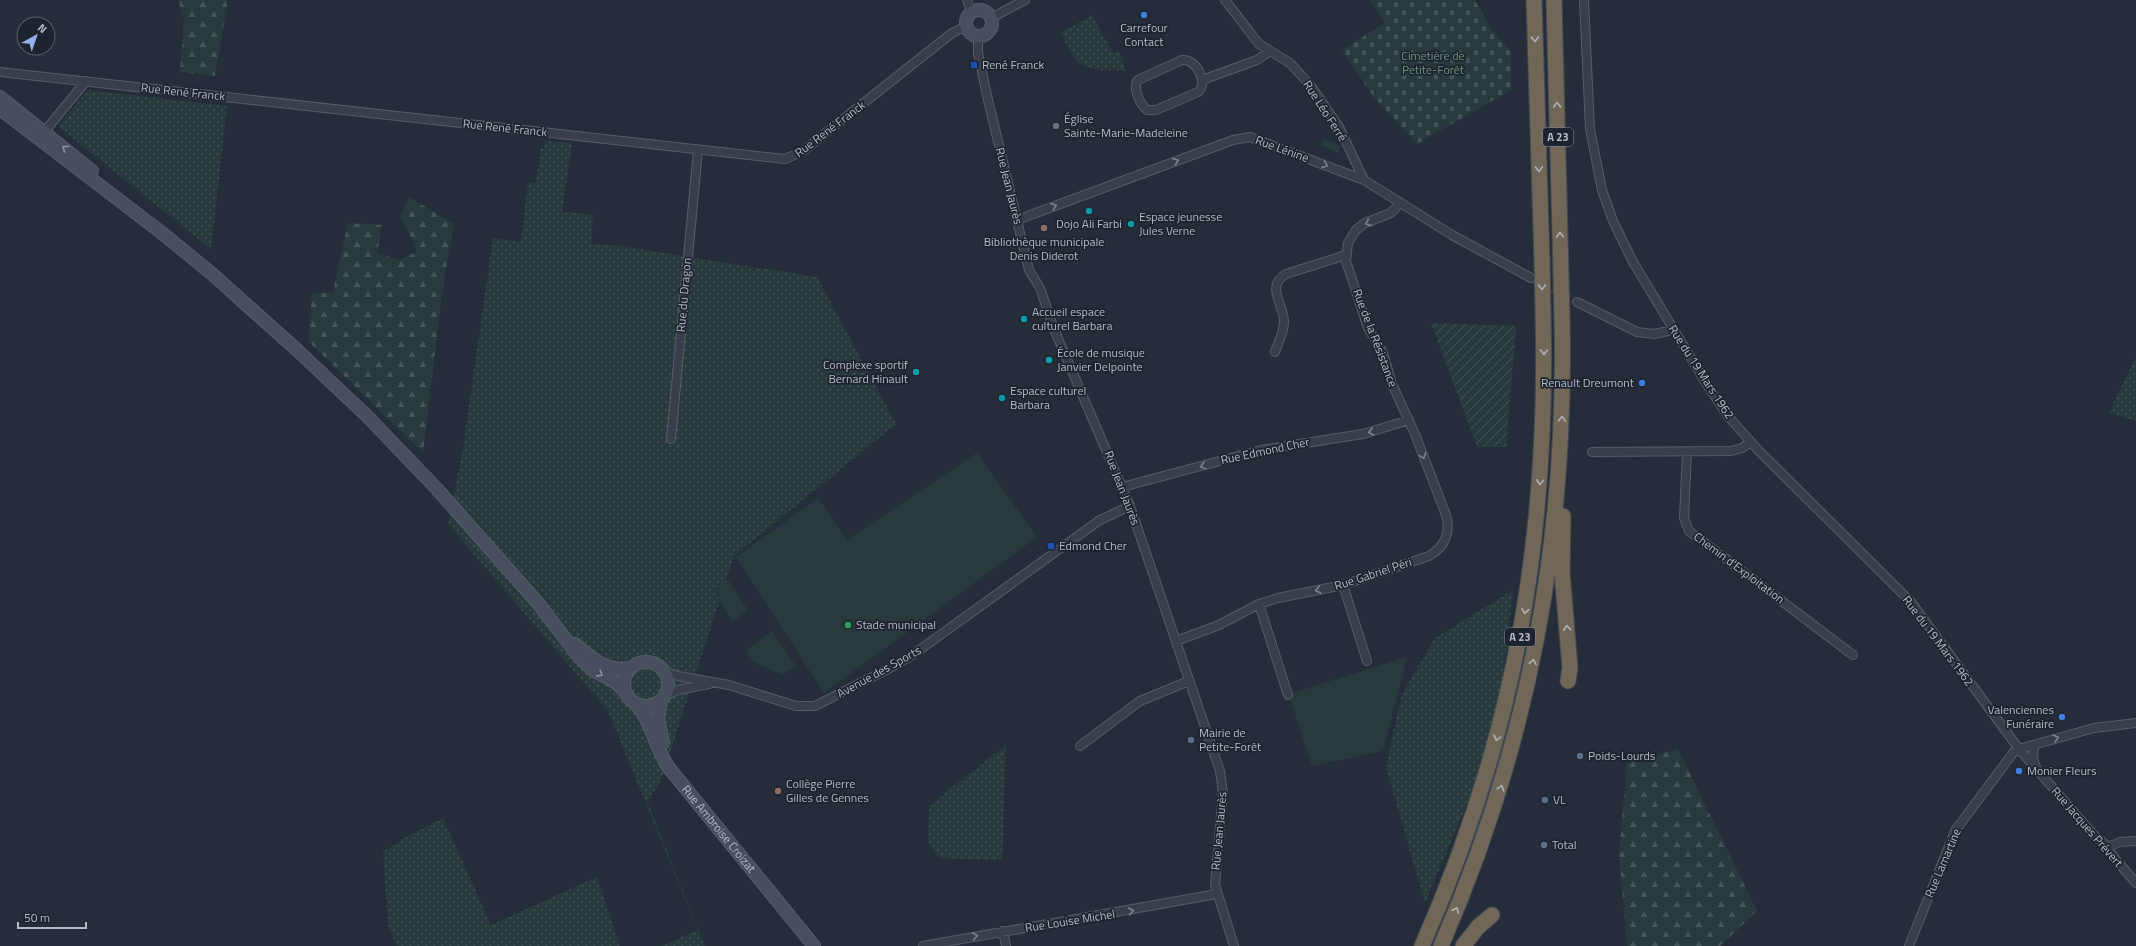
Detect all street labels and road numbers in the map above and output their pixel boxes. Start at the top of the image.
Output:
street label: Rue Léo Ferré [1299,76,1352,145]
street label: Rue René Franck [140,78,226,105]
street label: Rue René Franck [790,95,869,162]
street label: Rue René Franck [462,114,548,141]
road number: A 23 [1543,128,1573,146]
street label: Rue Lénine [1253,130,1312,167]
street label: Rue Jean Jaurès [991,145,1028,227]
street label: Rue du Dragon [671,257,696,333]
street label: Rue de la Résistance [1348,286,1403,390]
street label: Rue du 19 Mars 1962 [1664,321,1739,423]
street label: Rue Edmond Cher [1219,432,1311,469]
street label: Rue Jean Jaurès [1100,448,1146,528]
street label: Chemin d'Exploitation [1690,527,1789,608]
street label: Rue Gabriel Péri [1332,552,1414,595]
street label: Rue du 19 Mars 1962 [1898,591,1979,690]
road number: A 23 [1505,628,1535,646]
street label: Avenue des Sports [833,640,925,703]
street label: Rue Ambroise Croizat [677,781,761,877]
street label: Rue Jacques Prévert [2047,782,2128,872]
street label: Rue Jean Jaurès [1206,791,1231,871]
street label: Rue Lamartine [1919,825,1966,900]
street label: Rue Louise Michel [1024,904,1116,937]

